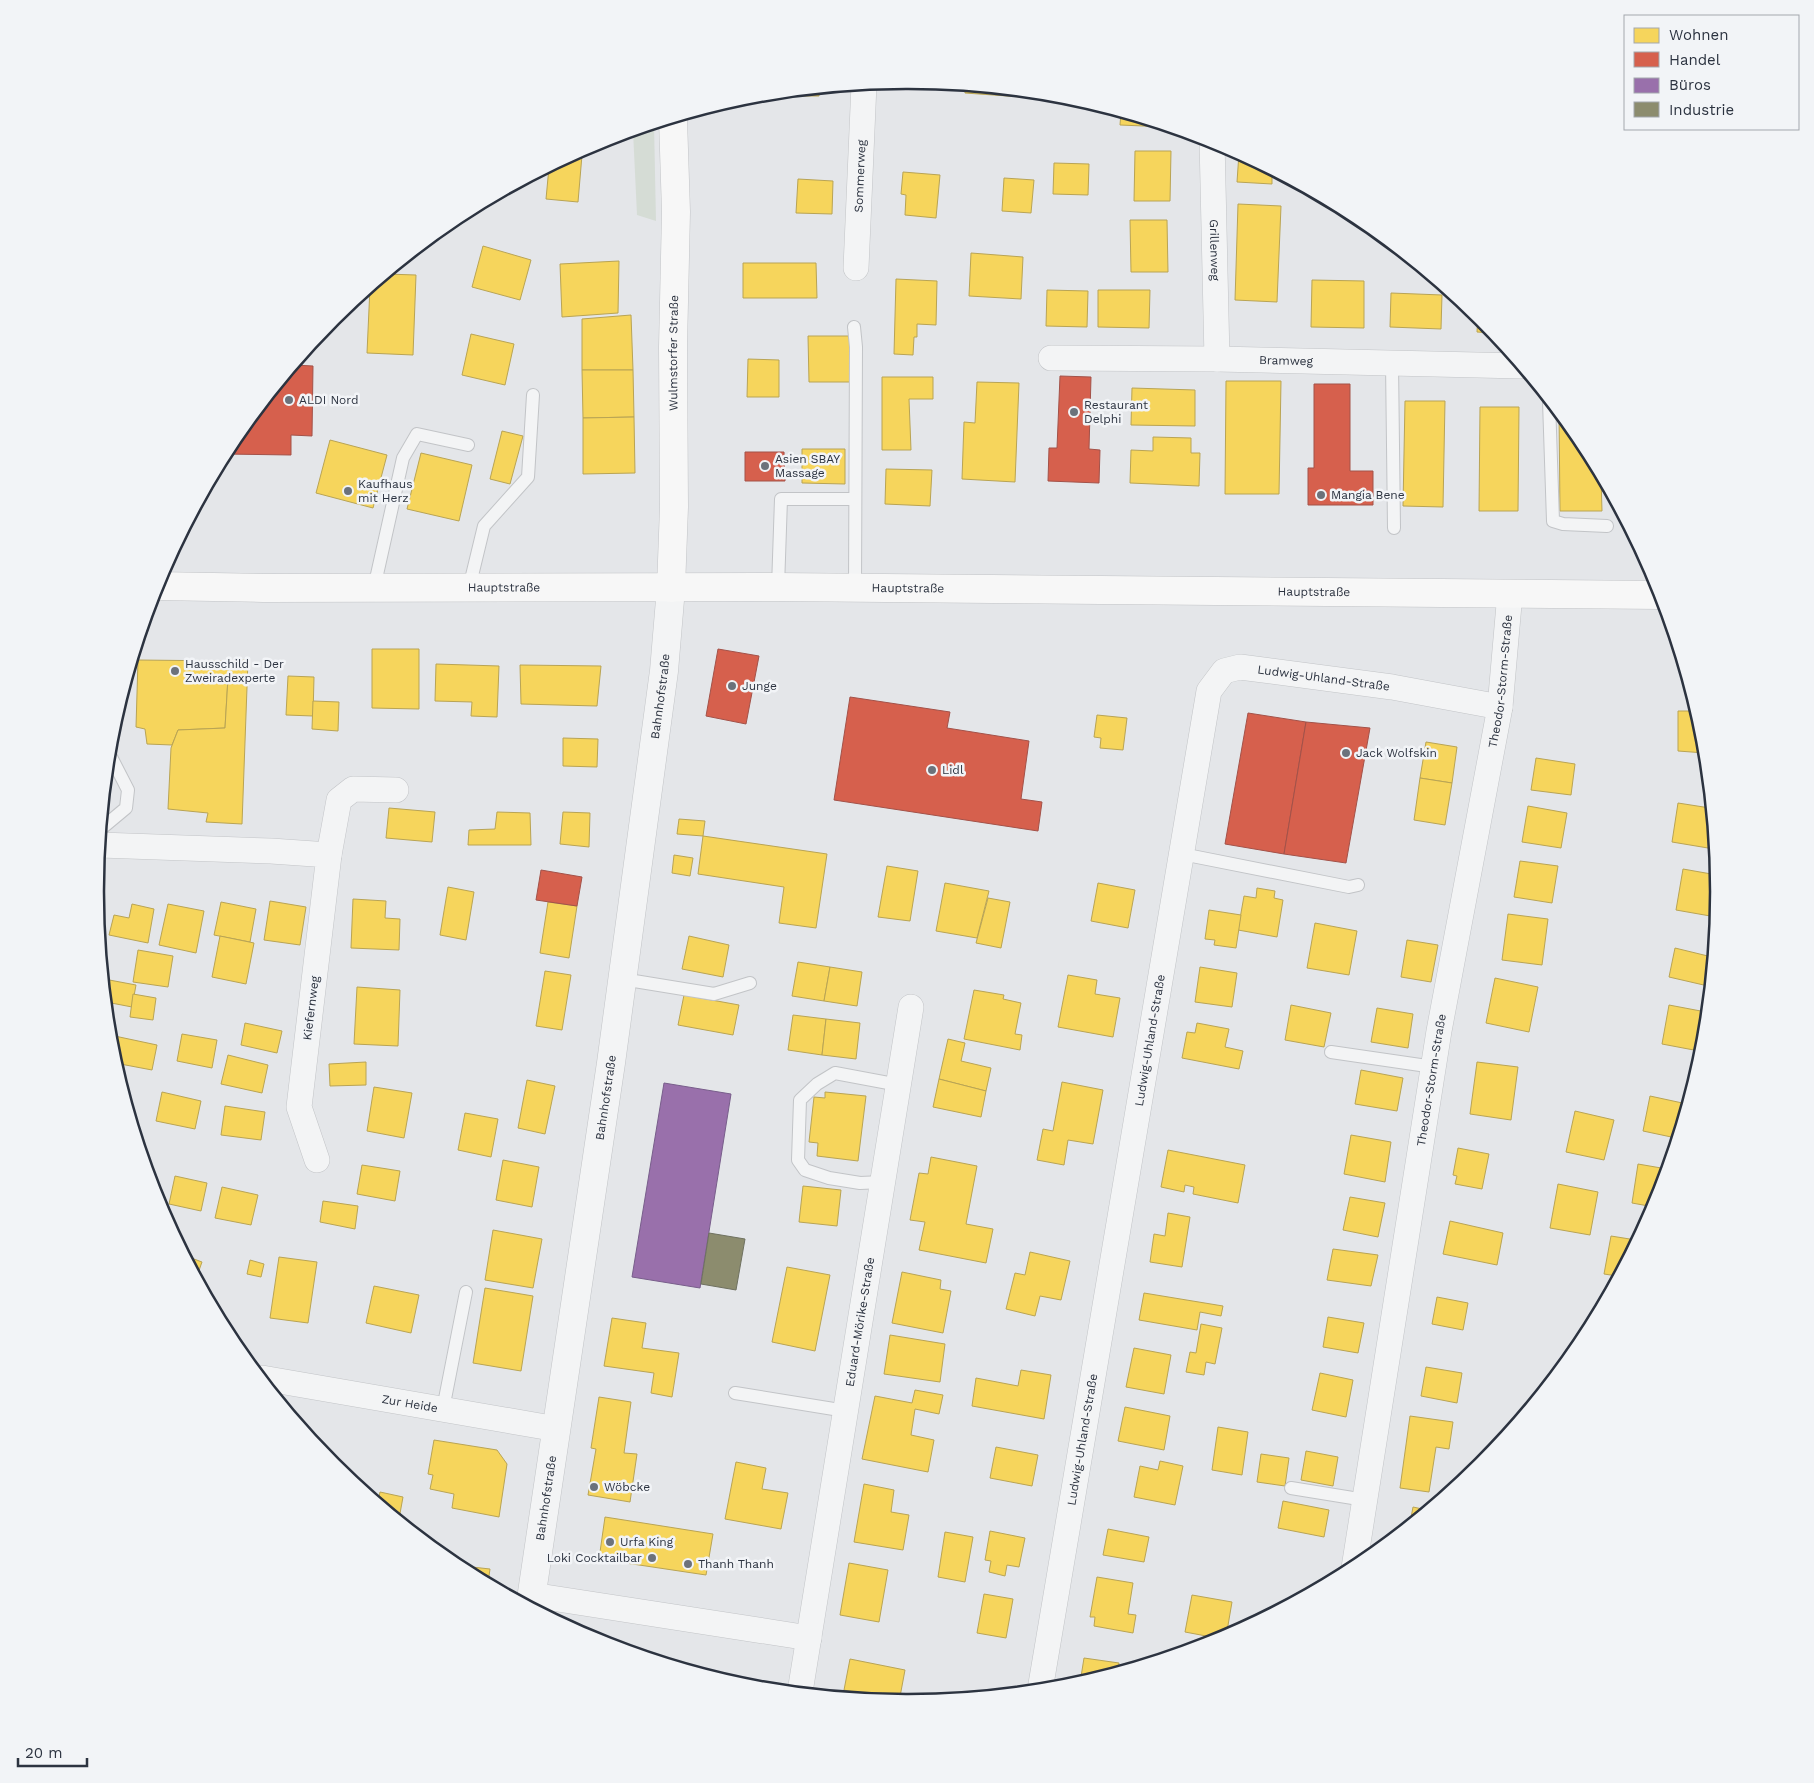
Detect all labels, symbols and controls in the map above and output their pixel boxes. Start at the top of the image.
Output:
legend [1624,15,1799,130]
text: Wohnen [1669,26,1728,44]
text: Handel [1669,51,1721,69]
text: Büros [1669,76,1711,94]
text: Industrie [1669,101,1734,119]
street label: Sommerweg [851,139,869,213]
street label: Grillenweg [1207,219,1222,282]
street label: Wulmstorfer Straße [666,295,681,411]
street label: Bramweg [1259,353,1314,368]
place label: ALDI Nord [299,393,359,407]
marker: ALDI Nord [283,394,295,406]
place label: Restaurant Delphi [1084,398,1148,426]
marker: Restaurant Delphi [1068,406,1080,418]
place label: Asien SBAY Massage [775,452,840,480]
marker: Asien SBAY Massage [759,460,771,472]
place label: Kaufhaus mit Herz [358,477,413,505]
marker: Kaufhaus mit Herz [342,485,354,497]
place label: Mangia Bene [1331,488,1405,502]
marker: Mangia Bene [1315,489,1327,501]
street label: Hauptstraße [468,580,540,595]
street label: Hauptstraße [872,581,944,596]
street label: Hauptstraße [1278,585,1350,599]
street label: Theodor-Storm-Straße [1485,614,1515,749]
street label: Bahnhofstraße [648,653,672,740]
place label: Hausschild - Der Zweiradexperte [185,657,284,685]
street label: Ludwig-Uhland-Straße [1256,662,1391,694]
marker: Hausschild - Der Zweiradexperte [169,665,181,677]
place label: Junge [742,679,777,693]
marker: Junge [726,680,738,692]
place label: Jack Wolfskin [1356,746,1437,760]
marker: Jack Wolfskin [1340,747,1352,759]
place label: Lidl [942,763,964,777]
marker: Lidl [926,764,938,776]
street label: Ludwig-Uhland-Straße [1132,973,1168,1107]
street label: Kiefernweg [300,974,322,1041]
street label: Theodor-Storm-Straße [1414,1013,1449,1147]
street label: Bahnhofstraße [593,1054,619,1141]
street label: Eduard-Mörike-Straße [843,1256,877,1388]
street label: Ludwig-Uhland-Straße [1064,1372,1100,1507]
street label: Zur Heide [381,1392,439,1415]
street label: Bahnhofstraße [533,1455,559,1542]
place label: Wöbcke [604,1480,650,1494]
marker: Wöbcke [588,1481,600,1493]
place label: Urfa King [620,1535,674,1549]
marker: Urfa King [604,1536,616,1548]
place label: Loki Cocktailbar [547,1551,642,1565]
marker: Loki Cocktailbar [646,1552,658,1564]
place label: Thanh Thanh [698,1557,774,1571]
marker: Thanh Thanh [682,1558,694,1570]
scale bar [18,1736,86,1768]
text: 20 m [25,1744,63,1762]

